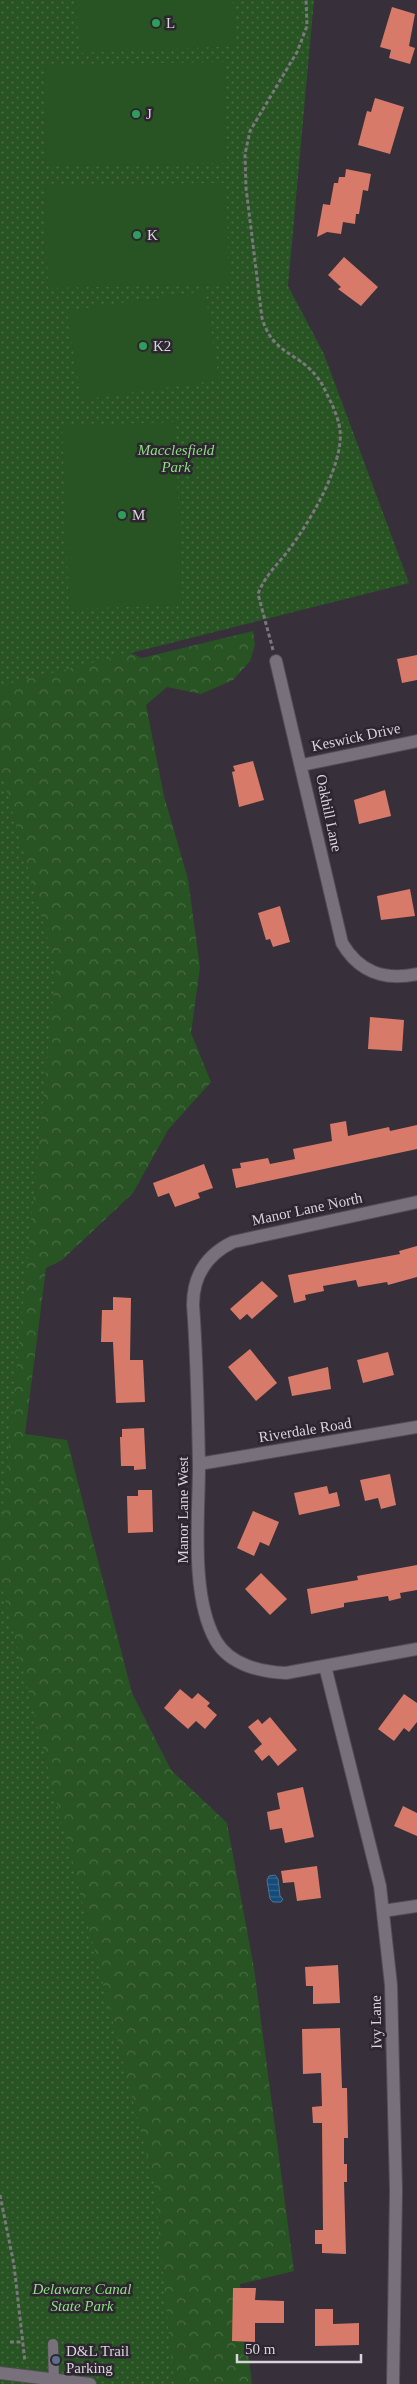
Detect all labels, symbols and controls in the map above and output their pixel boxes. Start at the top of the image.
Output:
place label: L [166,15,175,31]
marker: L [150,17,162,29]
place label: J [146,106,152,122]
marker: J [130,108,142,120]
place label: K [147,227,158,243]
marker: K [131,229,143,241]
place label: K2 [153,338,171,354]
marker: K2 [137,340,149,352]
park label: Macclesfield Park [137,442,215,475]
place label: M [132,507,145,523]
marker: M [116,509,128,521]
street label: Keswick Drive [310,720,402,754]
street label: Oakhill Lane [313,773,345,853]
street label: Manor Lane North [250,1189,364,1229]
street label: Riverdale Road [257,1415,353,1445]
street label: Manor Lane West [175,1456,191,1563]
street label: Ivy Lane [368,1995,384,2049]
park label: Delaware Canal State Park [31,2281,132,2314]
scale bar [237,2332,361,2364]
text: 50 m [245,2341,276,2357]
place label: D&L Trail Parking [66,2343,129,2376]
marker: D&L Trail Parking [50,2354,62,2366]

